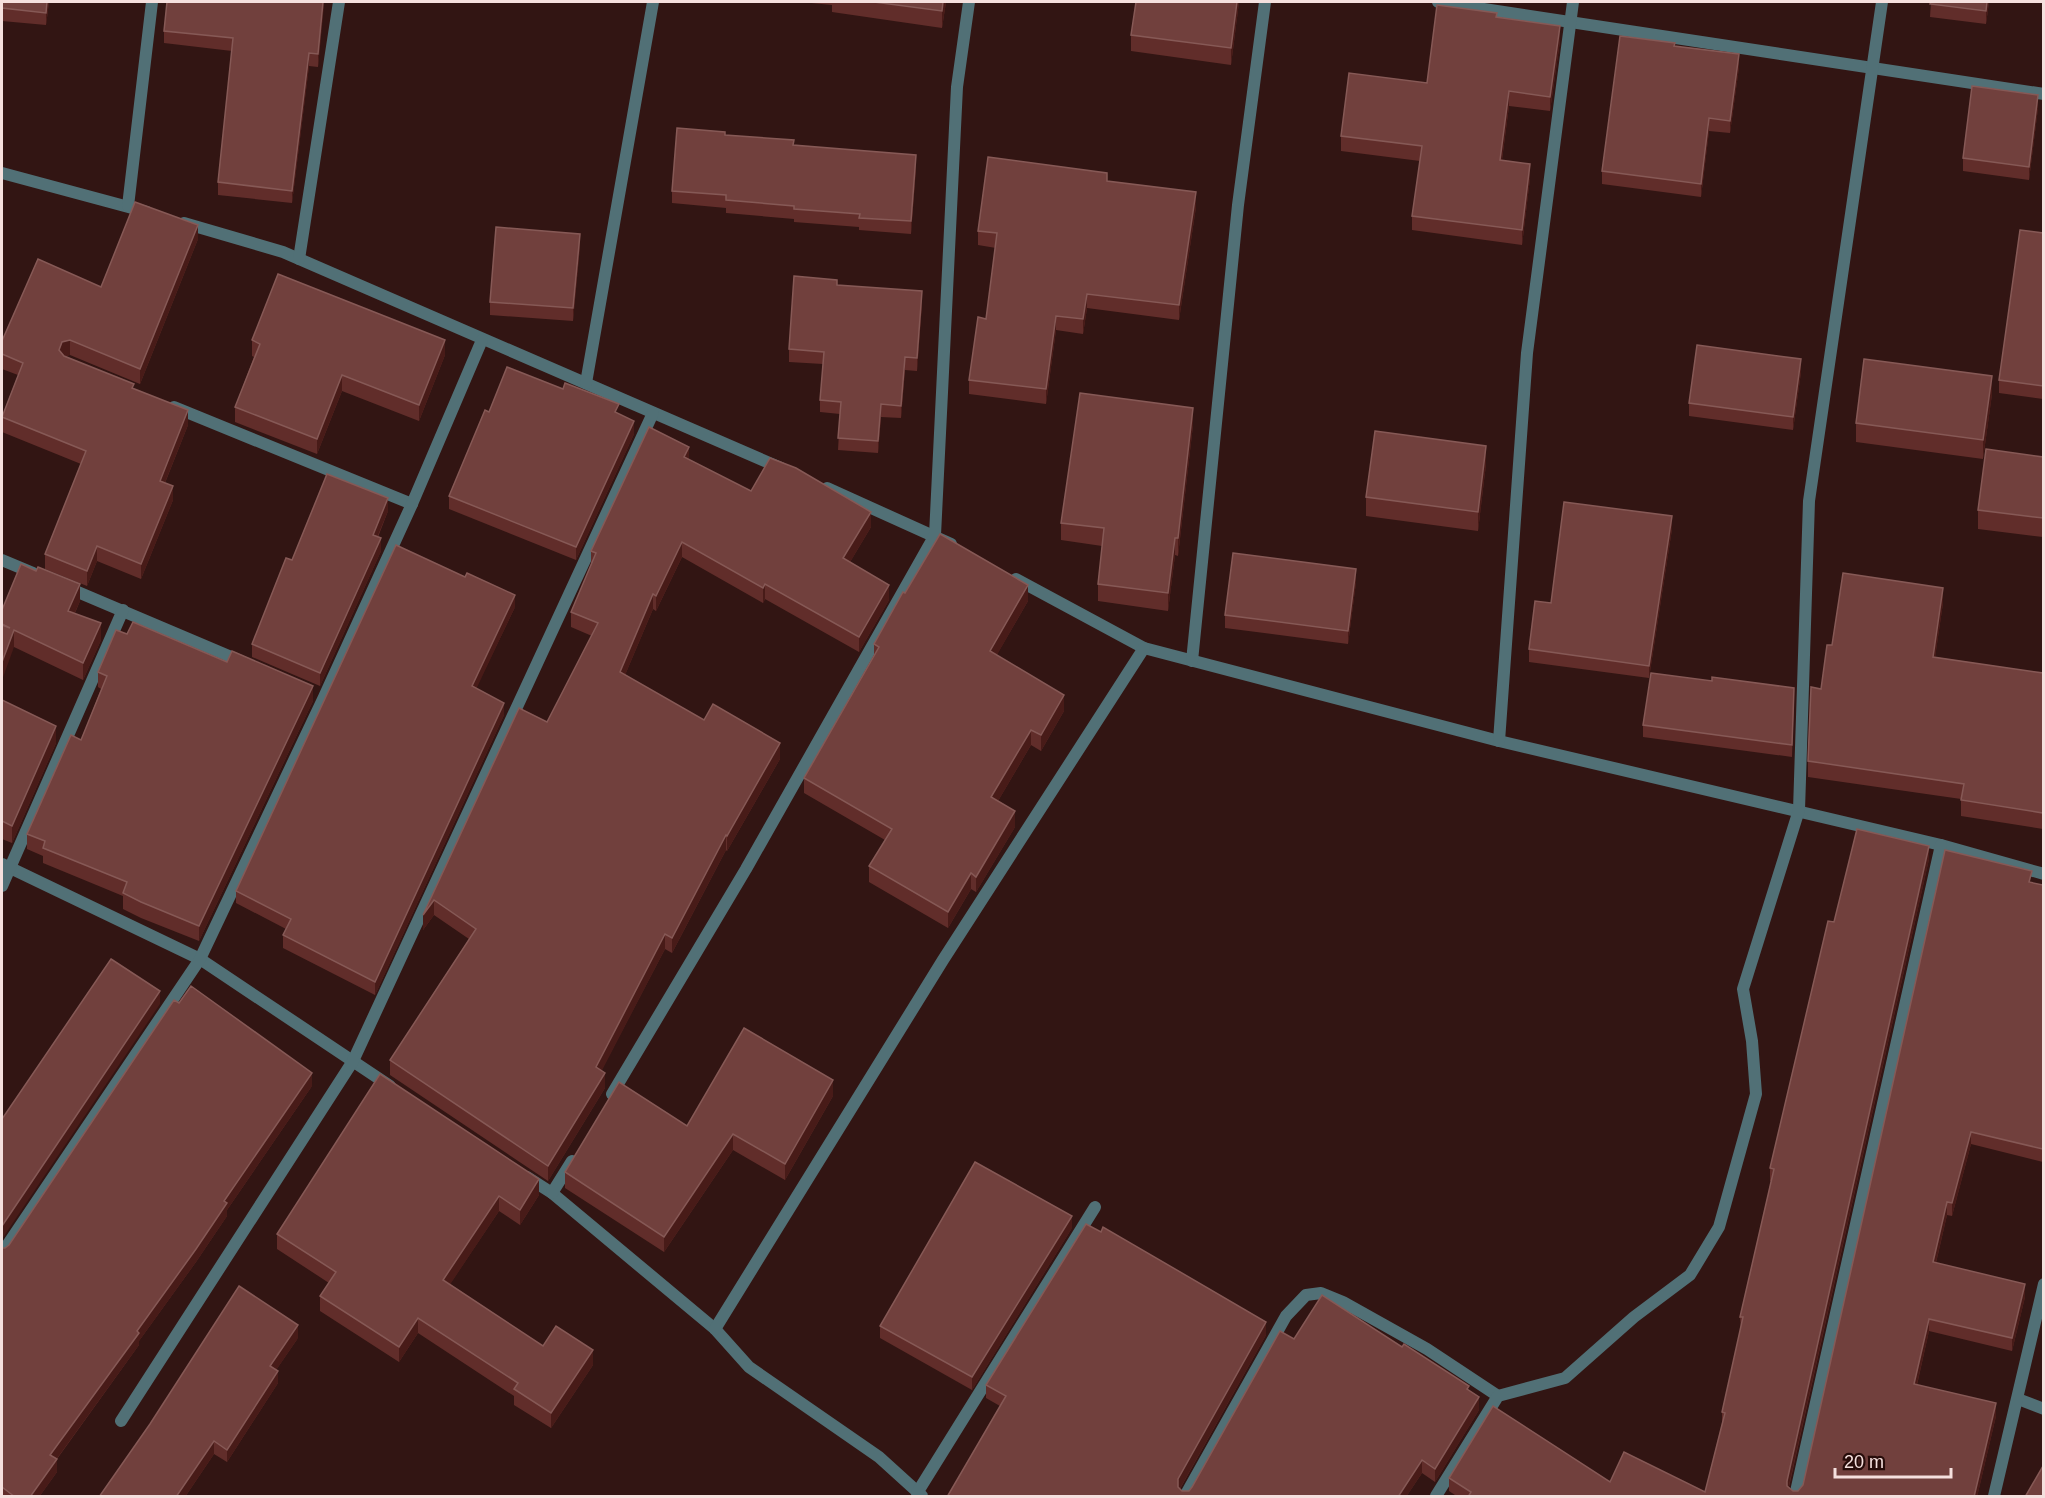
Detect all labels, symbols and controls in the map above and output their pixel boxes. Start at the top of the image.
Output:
scale bar [1835,1441,1950,1479]
text: 20 m [1844,1452,1884,1472]

